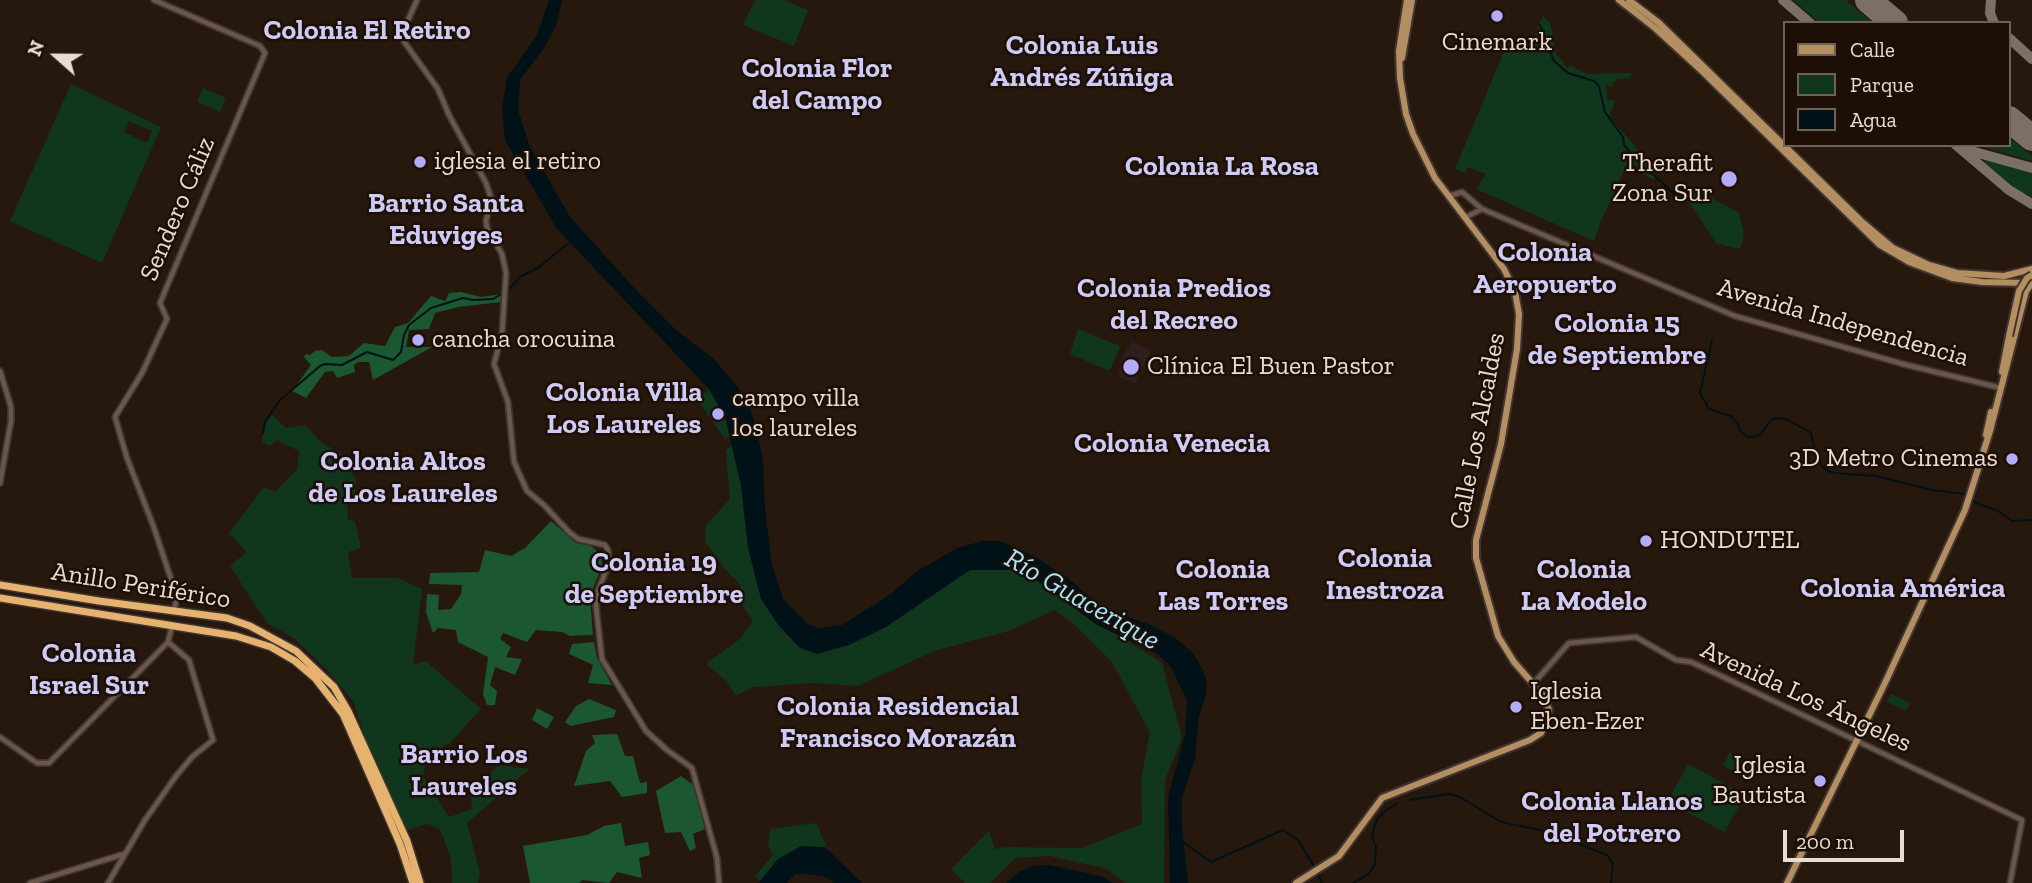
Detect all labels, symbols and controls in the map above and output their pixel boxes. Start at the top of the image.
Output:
marker: Cinemark [1489,8,1505,24]
district label: Colonia El Retiro [263,14,471,48]
north arrow [21,21,91,91]
legend [1784,21,2011,147]
place label: Cinemark [1442,27,1552,59]
district label: Colonia Luis Andrés Zúñiga [990,29,1174,95]
text: N [23,37,49,59]
text: Calle [1850,37,1895,62]
district label: Colonia Flor del Campo [742,52,892,118]
text: Parque [1850,72,1914,97]
text: Agua [1850,107,1897,132]
street label: Sendero Cáliz [134,132,222,286]
place label: iglesia el retiro [434,146,601,178]
place label: Therafit Zona Sur [1612,148,1713,210]
district label: Colonia La Rosa [1125,150,1319,184]
marker: iglesia el retiro [412,154,428,170]
marker: Therafit Zona Sur [1719,169,1739,189]
district label: Barrio Santa Eduviges [368,187,524,253]
district label: Colonia Aeropuerto [1473,236,1617,302]
district label: Colonia Predios del Recreo [1077,272,1271,338]
street label: Avenida Independencia [1714,272,1972,374]
district label: Colonia 15 de Septiembre [1528,307,1706,373]
place label: cancha orocuina [432,324,615,356]
street label: Calle Los Alcaldes [1444,330,1512,532]
marker: cancha orocuina [410,332,426,348]
place label: Clínica El Buen Pastor [1147,351,1395,383]
marker: Clínica El Buen Pastor [1121,357,1141,377]
district label: Colonia Villa Los Laureles [546,376,702,442]
place label: campo villa los laureles [732,383,859,444]
marker: campo villa los laureles [710,406,726,422]
district label: Colonia Venecia [1074,427,1270,461]
place label: 3D Metro Cinemas [1789,443,1998,475]
district label: Colonia Altos de Los Laureles [308,445,498,511]
marker: 3D Metro Cinemas [2004,451,2020,467]
place label: HONDUTEL [1660,525,1799,557]
marker: HONDUTEL [1638,533,1654,549]
water label: Río Guacerique [999,542,1165,658]
district label: Colonia Inestroza [1326,542,1444,608]
district label: Colonia 19 de Septiembre [565,546,743,612]
district label: Colonia Las Torres [1158,553,1288,619]
district label: Colonia La Modelo [1521,553,1647,619]
street label: Anillo Periférico [49,556,233,616]
district label: Colonia América [1800,572,2006,606]
street label: Avenida Los Ángeles [1696,634,1916,760]
district label: Colonia Israel Sur [29,637,149,703]
place label: Iglesia Eben-Ezer [1530,676,1645,738]
district label: Colonia Residencial Francisco Morazán [777,690,1019,756]
marker: Iglesia Eben-Ezer [1508,699,1524,715]
district label: Barrio Los Laureles [400,738,528,804]
place label: Iglesia Bautista [1713,750,1806,812]
marker: Iglesia Bautista [1812,773,1828,789]
district label: Colonia Llanos del Potrero [1521,785,1703,851]
scale bar [1787,816,1908,860]
text: 200 m [1796,829,1854,854]

